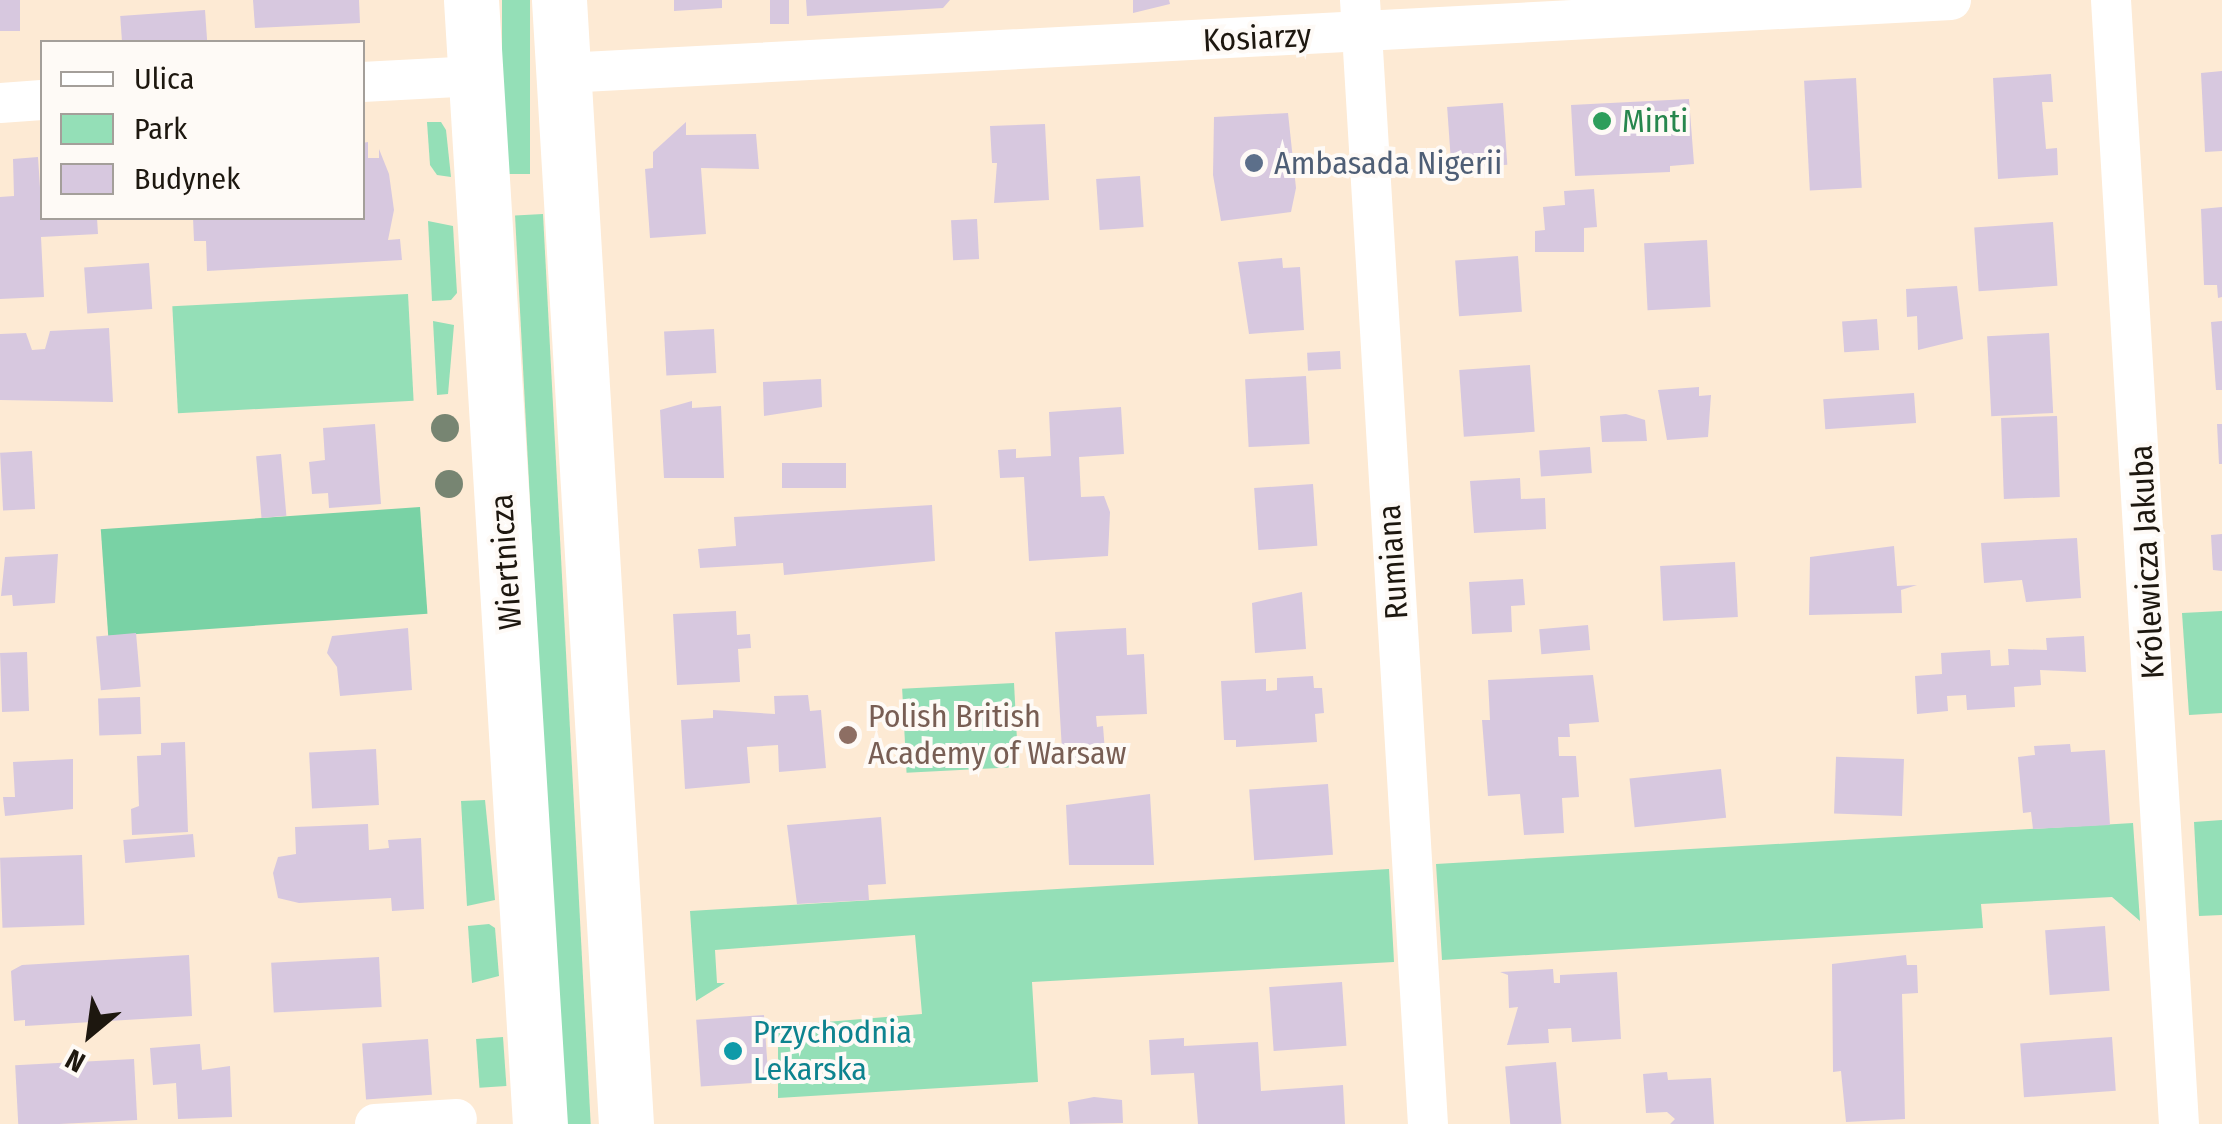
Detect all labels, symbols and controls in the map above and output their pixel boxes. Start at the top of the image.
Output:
street label: Kosiarzy [1202,16,1312,60]
legend [40,40,365,220]
text: Ulica [134,61,194,97]
place label: Minti [1622,102,1688,140]
marker: Minti [1591,110,1613,132]
text: Park [134,111,187,147]
place label: Ambasada Nigerii [1274,144,1502,182]
marker: Ambasada Nigerii [1243,152,1265,174]
text: Budynek [134,161,240,197]
street label: Królewicza Jakuba [2122,444,2172,680]
street label: Wiertnicza [482,493,530,631]
street label: Rumiana [1370,503,1416,621]
place label: Polish British Academy of Warsaw [868,698,1126,773]
marker: Polish British Academy of Warsaw [837,724,859,746]
north arrow [40,984,140,1084]
place label: Przychodnia Lekarska [753,1014,912,1089]
marker: Przychodnia Lekarska [722,1040,744,1062]
text: N [60,1042,91,1079]

